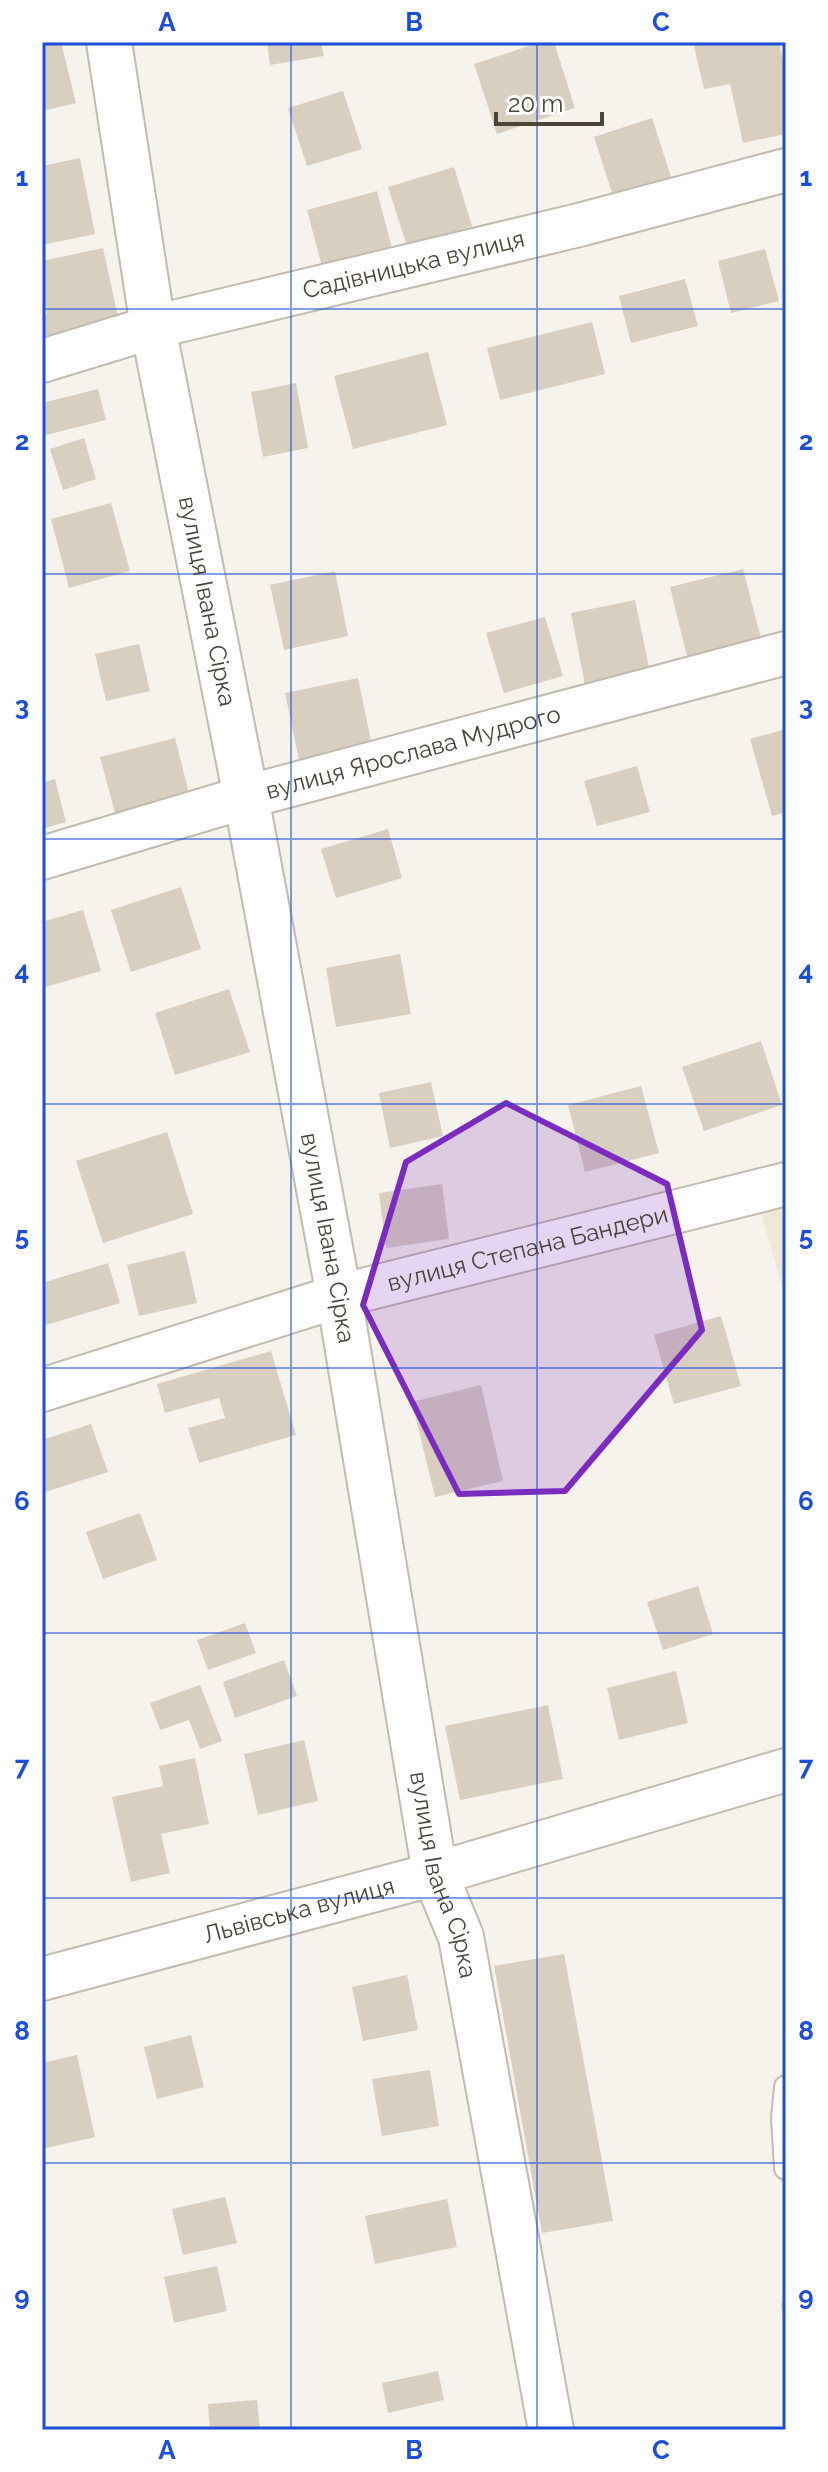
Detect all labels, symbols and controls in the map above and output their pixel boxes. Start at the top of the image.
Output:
text: A [158,7,176,37]
text: B [405,7,423,37]
text: C [652,7,670,37]
scale bar [496,76,602,126]
text: 20 m [508,89,563,118]
text: 1 [16,162,29,192]
text: 1 [800,162,813,192]
street label: Садівницька вулиця [300,224,527,305]
text: 2 [15,426,29,456]
text: 2 [799,426,813,456]
street label: вулиця Івана Сірка [173,494,243,709]
text: 3 [15,691,29,721]
text: 3 [799,691,813,721]
street label: вулиця Ярослава Мудрого [263,699,564,805]
text: 4 [15,956,29,986]
text: 4 [799,956,813,986]
street label: вулиця Івана Сірка [295,1130,362,1345]
street label: вулиця Степана Бандери [384,1199,671,1297]
text: 5 [15,1221,29,1251]
text: 5 [799,1221,813,1251]
text: 6 [14,1486,30,1516]
text: 6 [798,1486,814,1516]
text: 7 [15,1751,30,1781]
text: 7 [799,1751,814,1781]
street label: вулиця Івана Сірка [404,1769,483,1980]
street label: Львівська вулиця [200,1870,398,1949]
text: 8 [14,2016,30,2046]
text: 8 [798,2016,814,2046]
text: 9 [14,2281,30,2311]
text: 9 [798,2281,814,2311]
text: A [158,2435,176,2465]
text: B [405,2435,423,2465]
text: C [652,2435,670,2465]

